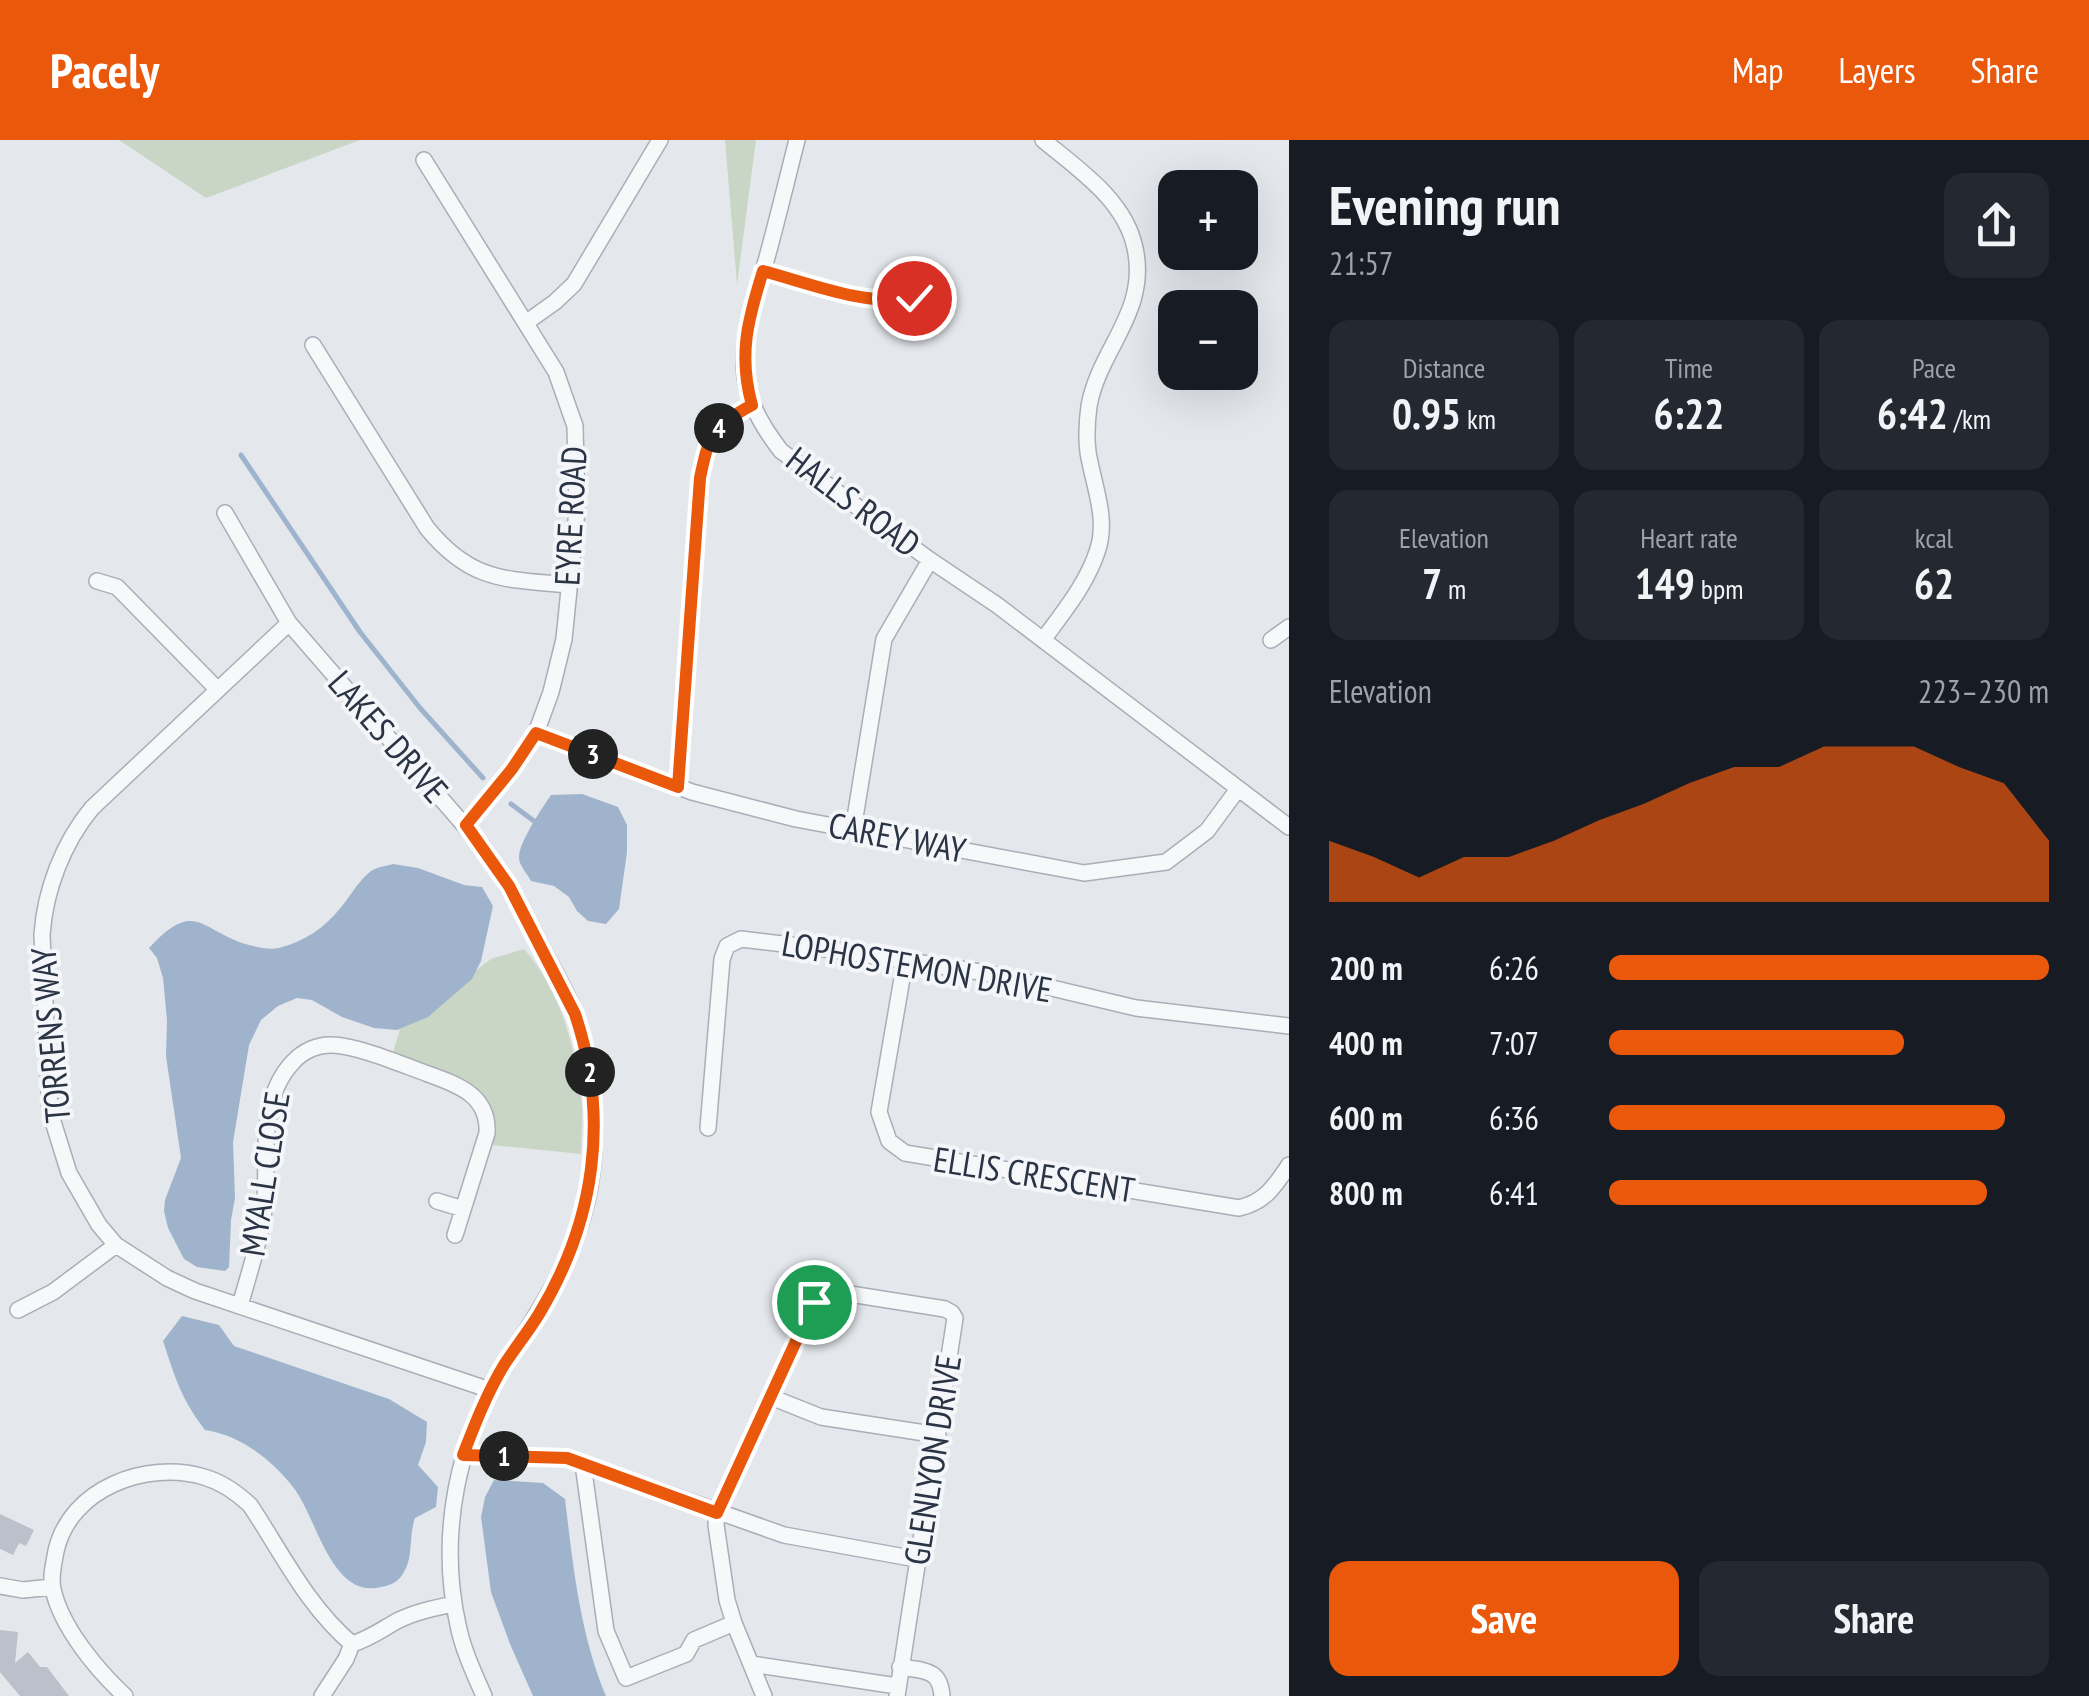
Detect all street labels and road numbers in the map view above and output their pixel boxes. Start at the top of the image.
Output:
street label: HALLS ROAD [777,436,930,567]
street label: EYRE ROAD [543,445,597,587]
street label: LAKES DRIVE [319,661,459,812]
street label: CAREY WAY [825,801,970,873]
street label: LOPHOSTEMON DRIVE [779,920,1056,1012]
street label: TORRENS WAY [19,945,81,1125]
street label: MYALL CLOSE [228,1088,300,1259]
street label: ELLIS CRESCENT [930,1135,1138,1213]
street label: GLENLYON DRIVE [893,1352,971,1568]

